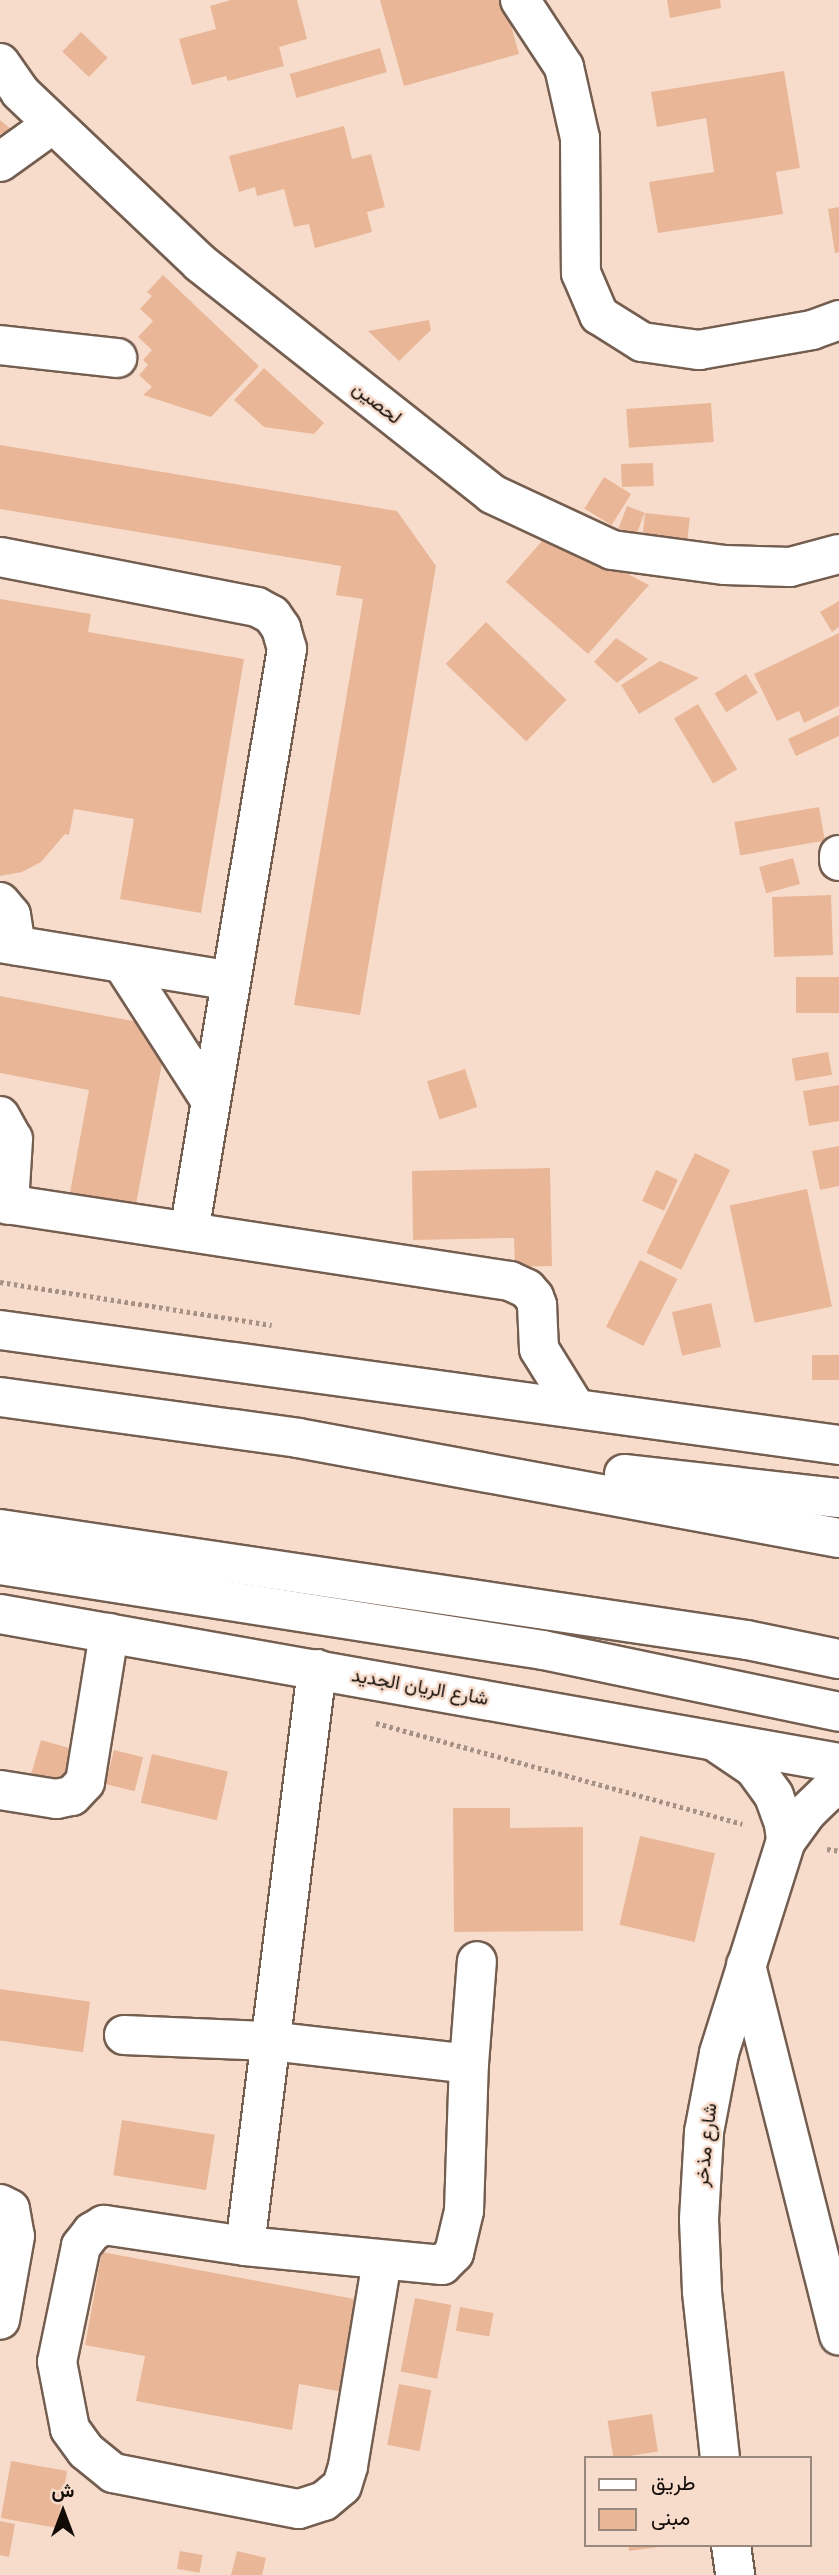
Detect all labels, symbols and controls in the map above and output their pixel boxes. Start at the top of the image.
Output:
street label: لحصين [348,377,406,429]
street label: شارع الريان الجديد [350,1664,490,1710]
street label: شارع مذخر [690,2102,722,2188]
legend [584,2456,811,2547]
text: طريق [651,2470,696,2495]
north arrow [28,2477,98,2547]
text: ش [52,2479,74,2502]
text: مبنى [651,2505,690,2530]

